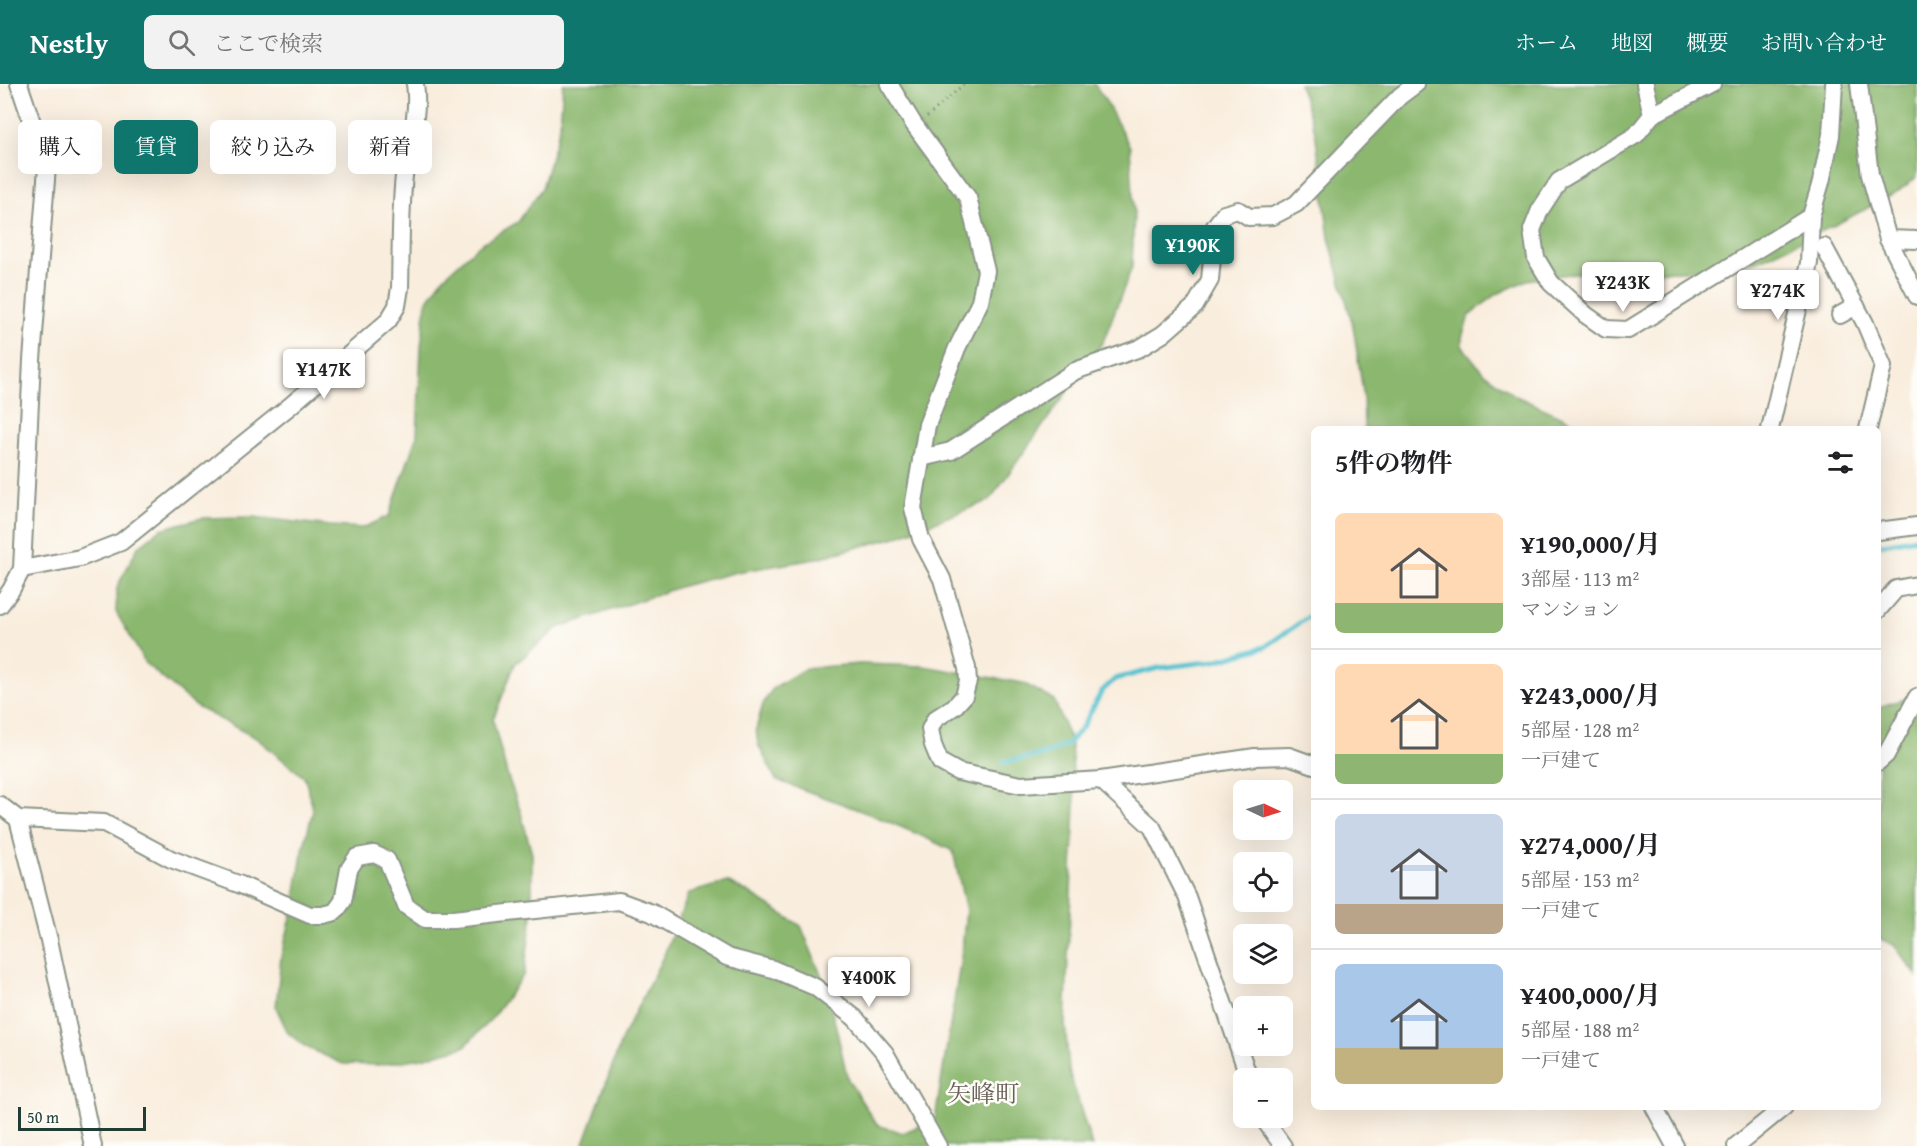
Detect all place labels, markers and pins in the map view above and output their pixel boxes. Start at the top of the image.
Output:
pin: ¥190K [1151,225,1235,276]
pin: ¥243K [1581,262,1665,313]
pin: ¥274K [1736,270,1820,321]
pin: ¥147K [282,349,366,400]
pin: ¥400K [827,957,911,1008]

